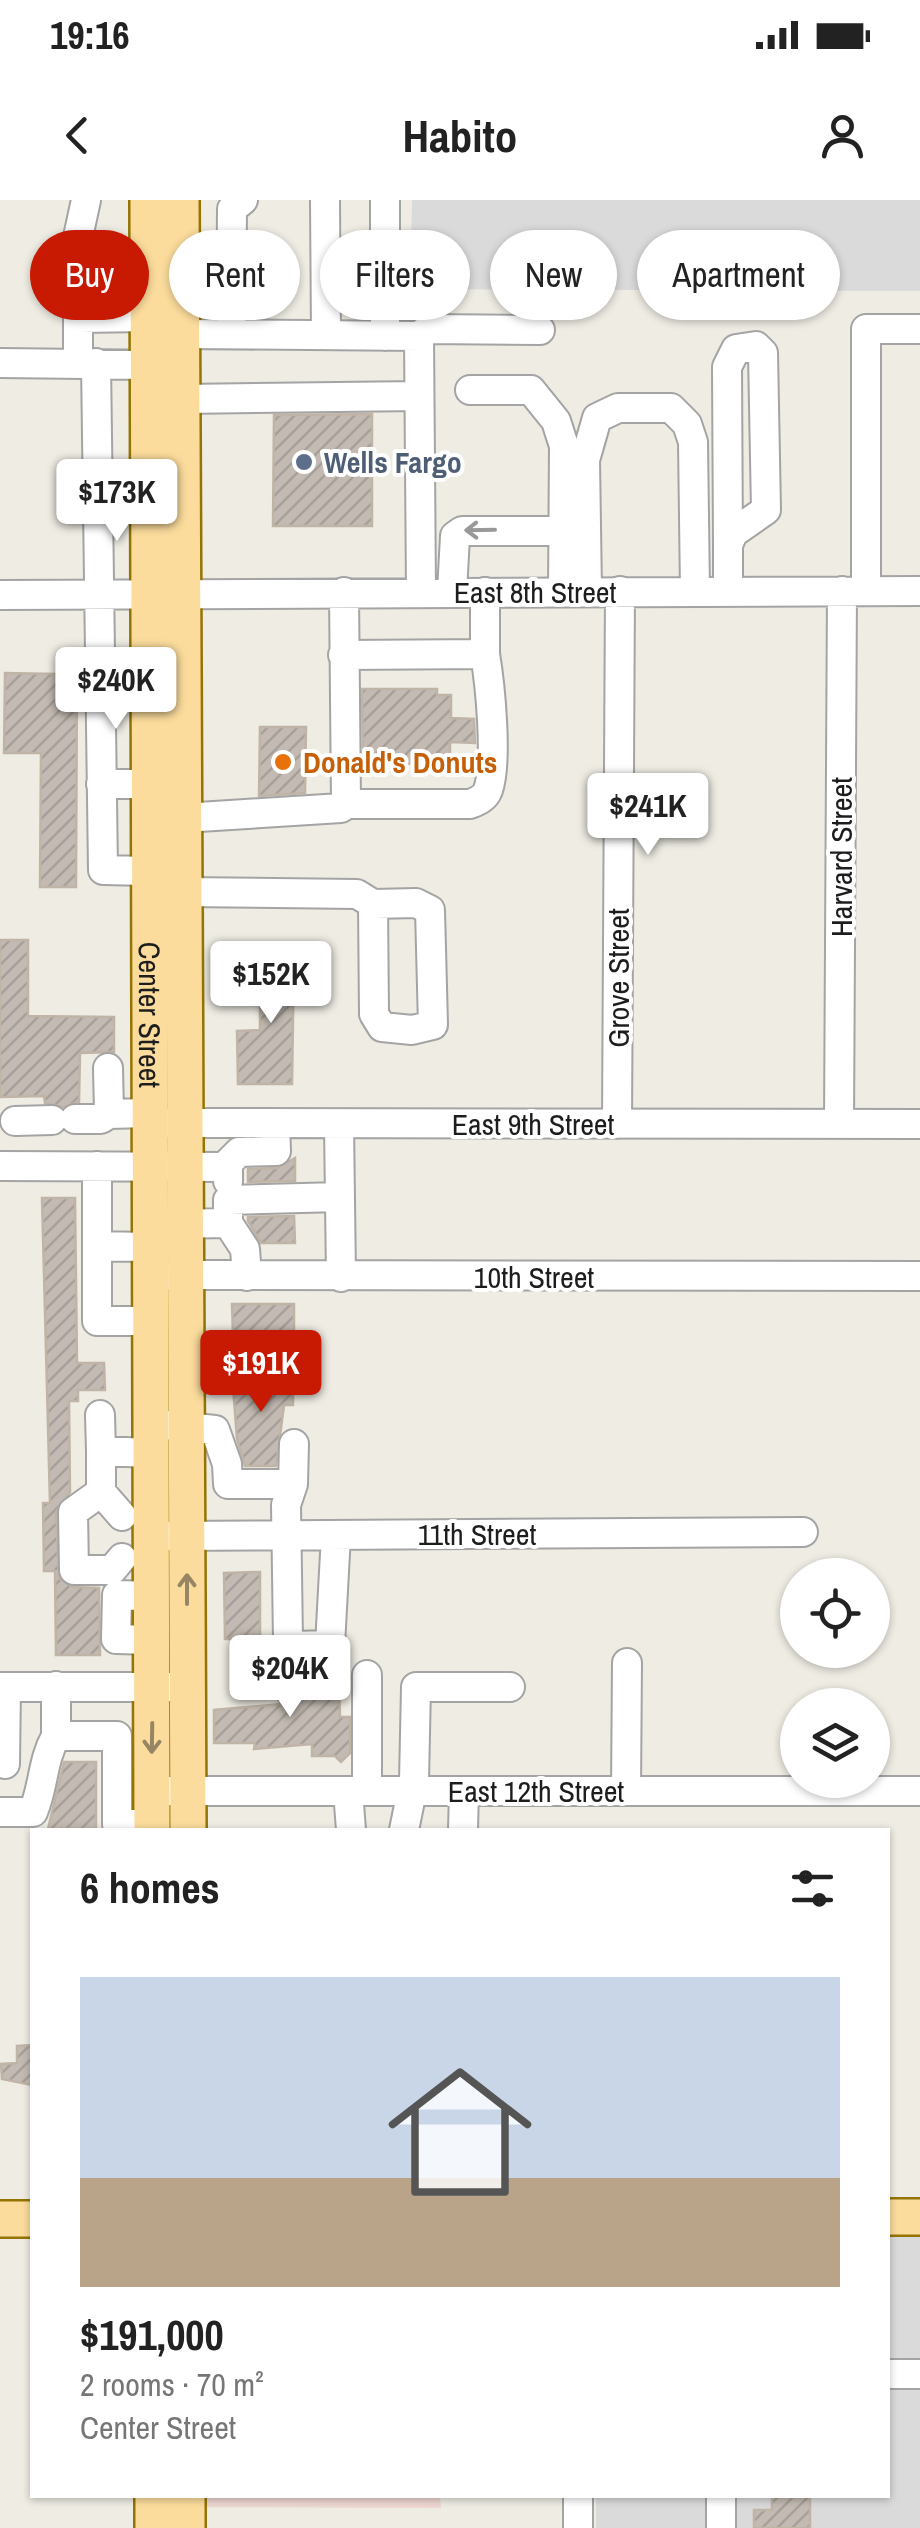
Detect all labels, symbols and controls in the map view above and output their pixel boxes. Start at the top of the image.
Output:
text: 19:16 [50,10,130,61]
text: Habito [403,105,517,166]
icon: back [50,108,105,163]
icon: person [815,108,870,163]
chip: Buy [30,230,149,320]
chip: Rent [169,230,300,320]
chip: Filters [320,230,470,320]
chip: New [490,230,617,320]
chip: Apartment [637,230,840,320]
place label: Wells Fargo [324,442,462,482]
marker: Wells Fargo [293,451,315,473]
pin: $173K [47,459,187,544]
text: $173K [78,470,156,513]
one-way arrow [465,521,497,540]
street label: East 8th Street [454,572,617,612]
pin: $240K [46,647,186,732]
text: $240K [77,658,155,701]
place label: Donald's Donuts [303,742,497,782]
marker: Donald's Donuts [272,751,294,773]
pin: $241K [578,773,718,858]
street label: Harvard Street [821,777,861,937]
text: $241K [609,784,687,827]
street label: Grove Street [598,908,638,1048]
pin: $152K [201,941,341,1026]
street label: Center Street [130,942,170,1088]
text: $152K [232,952,310,995]
street label: East 9th Street [452,1104,615,1144]
street label: 10th Street [474,1257,594,1297]
pin: $191K [191,1330,331,1415]
text: $191K [222,1341,300,1384]
street label: 11th Street [418,1514,536,1554]
map controls [780,1558,890,1798]
button: locate [780,1558,890,1668]
one-way arrow [178,1574,196,1606]
pin: $204K [220,1635,360,1720]
text: $204K [251,1646,329,1689]
button: layers [780,1688,890,1798]
one-way arrow [143,1722,162,1754]
street label: East 12th Street [448,1771,624,1811]
text: 6 homes [80,1860,220,1916]
icon: filters [785,1861,840,1916]
icon: home [370,2042,550,2222]
text: $191,000 [80,2307,224,2363]
text: 2 rooms · 70 m² [80,2363,264,2406]
text: Center Street [80,2406,236,2449]

